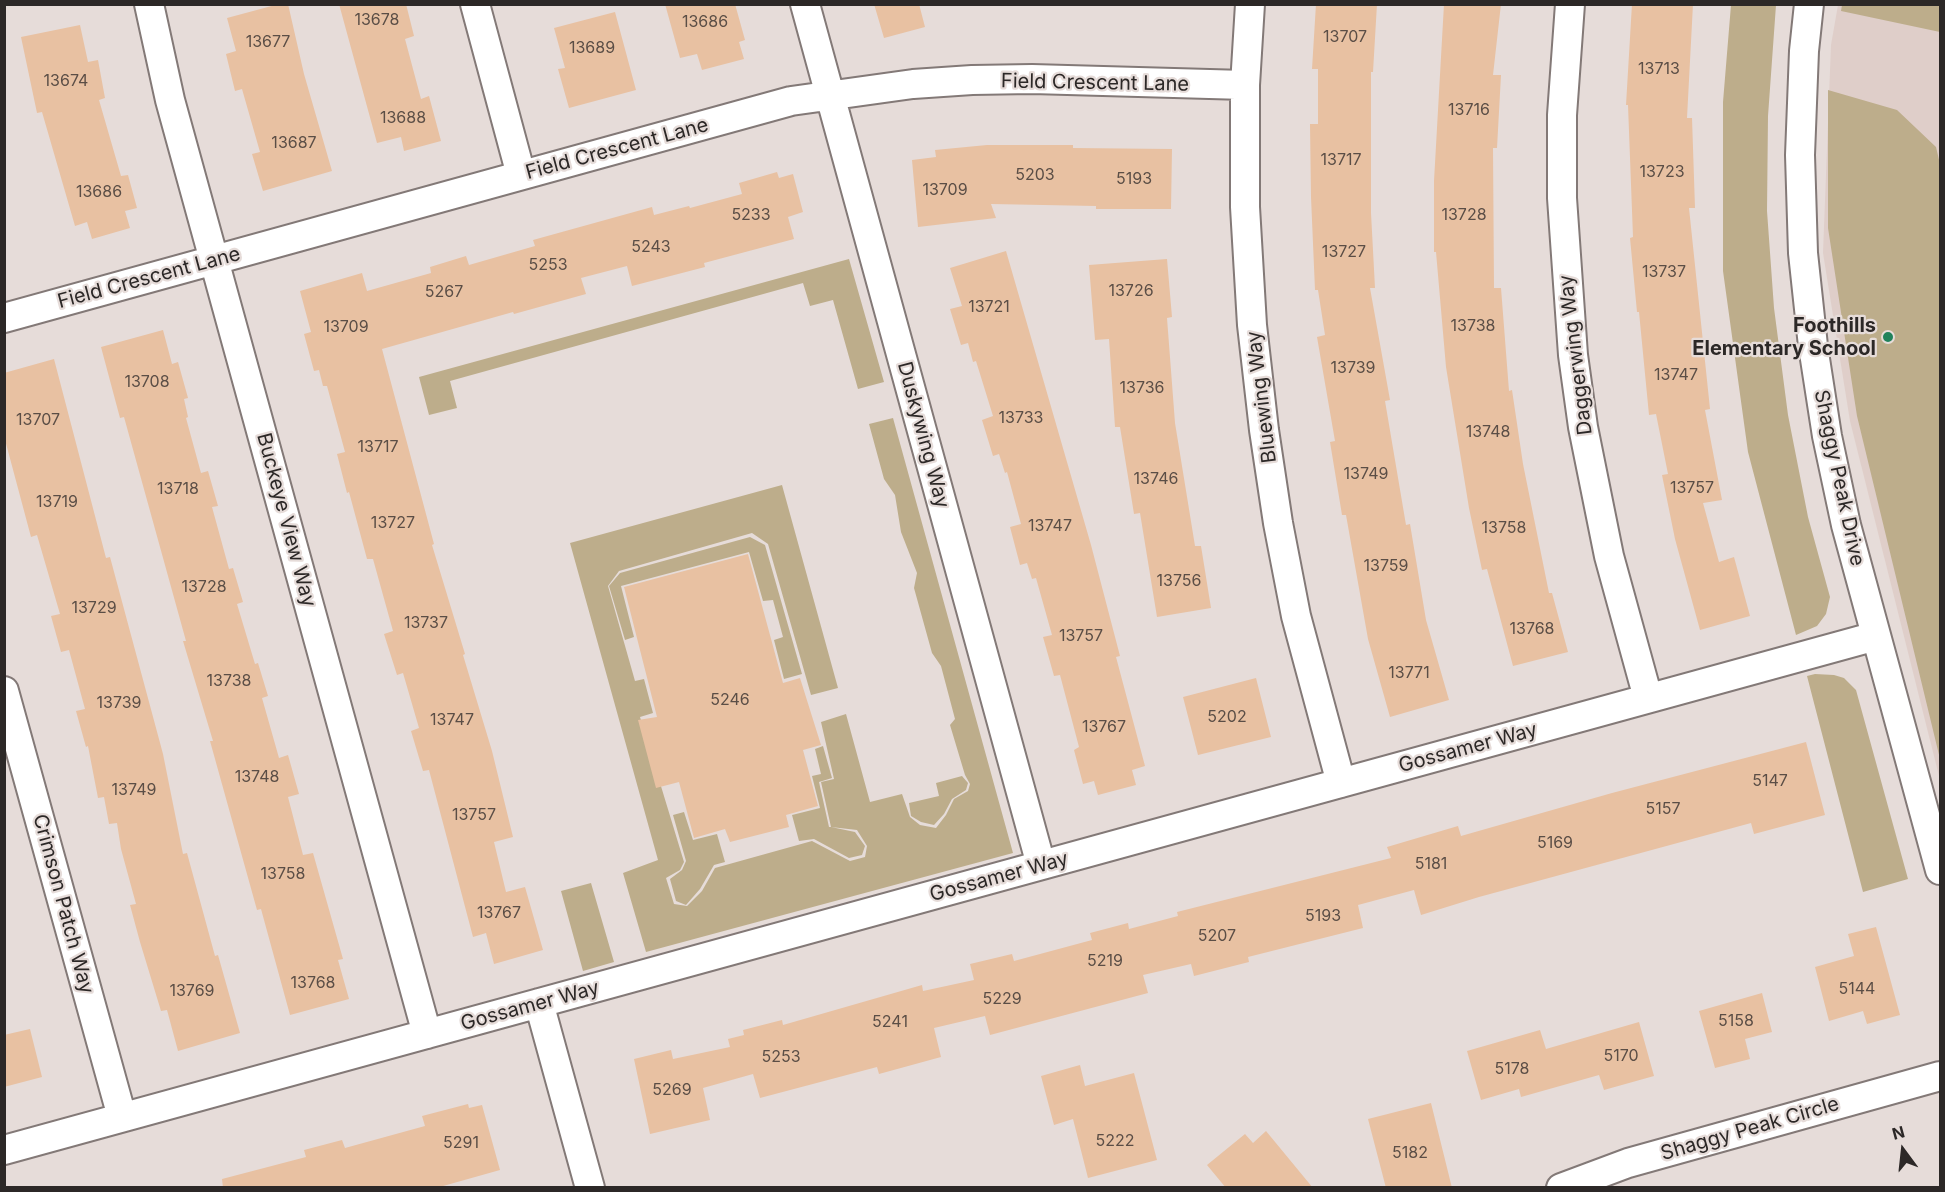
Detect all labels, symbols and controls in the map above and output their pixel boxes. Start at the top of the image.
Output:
house number: 13678 [354,10,400,30]
house number: 13686 [682,12,728,32]
house number: 13707 [1323,27,1367,47]
house number: 13677 [246,32,290,52]
house number: 13689 [569,38,615,58]
house number: 13713 [1638,59,1680,79]
street label: Field Crescent Lane [1001,69,1189,97]
house number: 13674 [44,71,88,91]
house number: 13716 [1448,100,1490,120]
house number: 13688 [380,108,426,128]
street label: Field Crescent Lane [523,113,711,185]
house number: 13687 [271,133,317,153]
house number: 13717 [1320,150,1362,170]
house number: 13723 [1639,162,1685,182]
house number: 5203 [1015,165,1055,185]
house number: 5193 [1116,169,1152,189]
house number: 13709 [922,180,968,200]
house number: 13686 [76,182,122,202]
house number: 5233 [731,205,771,225]
house number: 13728 [1441,205,1487,225]
house number: 5243 [631,237,671,257]
street label: Field Crescent Lane [55,242,243,314]
house number: 13727 [1322,242,1366,262]
house number: 5253 [528,255,568,275]
house number: 13737 [1642,262,1686,282]
street label: Daggerwing Way [1554,273,1598,437]
house number: 13726 [1108,281,1154,301]
house number: 5267 [425,282,463,302]
house number: 13721 [968,297,1010,317]
place label: Foothills Elementary School [1692,314,1876,361]
house number: 13738 [1451,316,1495,336]
house number: 13709 [323,317,369,337]
street label: Bluewing Way [1242,330,1282,464]
marker: Foothills Elementary School [1881,330,1895,344]
house number: 13739 [1331,358,1375,378]
street label: Duskywing Way [892,359,954,511]
house number: 13747 [1654,365,1698,385]
house number: 13708 [124,372,170,392]
house number: 13736 [1120,378,1164,398]
street label: Shaggy Peak Drive [1809,388,1869,568]
house number: 13733 [999,408,1043,428]
house number: 13707 [16,410,60,430]
house number: 13748 [1466,422,1510,442]
street label: Buckeye View Way [251,430,321,610]
house number: 13717 [357,437,399,457]
house number: 13749 [1344,464,1388,484]
house number: 13746 [1134,469,1178,489]
house number: 13757 [1670,478,1714,498]
house number: 13718 [157,479,199,499]
house number: 13719 [36,492,78,512]
house number: 13727 [371,513,415,533]
house number: 13747 [1028,516,1072,536]
house number: 13758 [1482,518,1526,538]
house number: 13759 [1364,556,1408,576]
house number: 13756 [1157,571,1201,591]
house number: 13728 [181,577,227,597]
house number: 13729 [71,598,117,618]
house number: 13737 [404,613,448,633]
house number: 13768 [1509,619,1555,639]
house number: 13757 [1059,626,1103,646]
house number: 13771 [1388,663,1430,683]
house number: 13738 [207,671,251,691]
house number: 5246 [710,690,750,710]
house number: 13739 [97,693,141,713]
house number: 5202 [1207,707,1247,727]
house number: 13747 [430,710,474,730]
house number: 13767 [1082,717,1126,737]
street label: Gossamer Way [1396,718,1540,778]
house number: 13748 [235,767,279,787]
house number: 5147 [1752,771,1788,791]
house number: 13749 [112,780,156,800]
house number: 5157 [1645,799,1681,819]
house number: 13757 [452,805,496,825]
street label: Crimson Patch Way [27,812,99,996]
house number: 5169 [1537,833,1573,853]
street label: Gossamer Way [927,847,1071,907]
house number: 5181 [1415,854,1447,874]
house number: 13758 [261,864,305,884]
house number: 13767 [477,903,521,923]
house number: 5193 [1305,906,1341,926]
house number: 5207 [1198,926,1236,946]
house number: 5219 [1087,951,1123,971]
house number: 13768 [290,973,336,993]
street label: Gossamer Way [458,976,602,1036]
house number: 5144 [1839,979,1875,999]
house number: 13769 [169,981,215,1001]
house number: 5229 [982,989,1022,1009]
house number: 5158 [1718,1011,1754,1031]
house number: 5241 [872,1012,908,1032]
house number: 5170 [1603,1046,1639,1066]
house number: 5253 [761,1047,801,1067]
house number: 5178 [1495,1059,1529,1079]
house number: 5269 [652,1080,692,1100]
street label: Shaggy Peak Circle [1658,1092,1842,1166]
north arrow [1873,1120,1933,1180]
text: N [1890,1121,1907,1144]
house number: 5222 [1096,1131,1134,1151]
house number: 5291 [443,1133,479,1153]
house number: 5182 [1392,1143,1428,1163]

